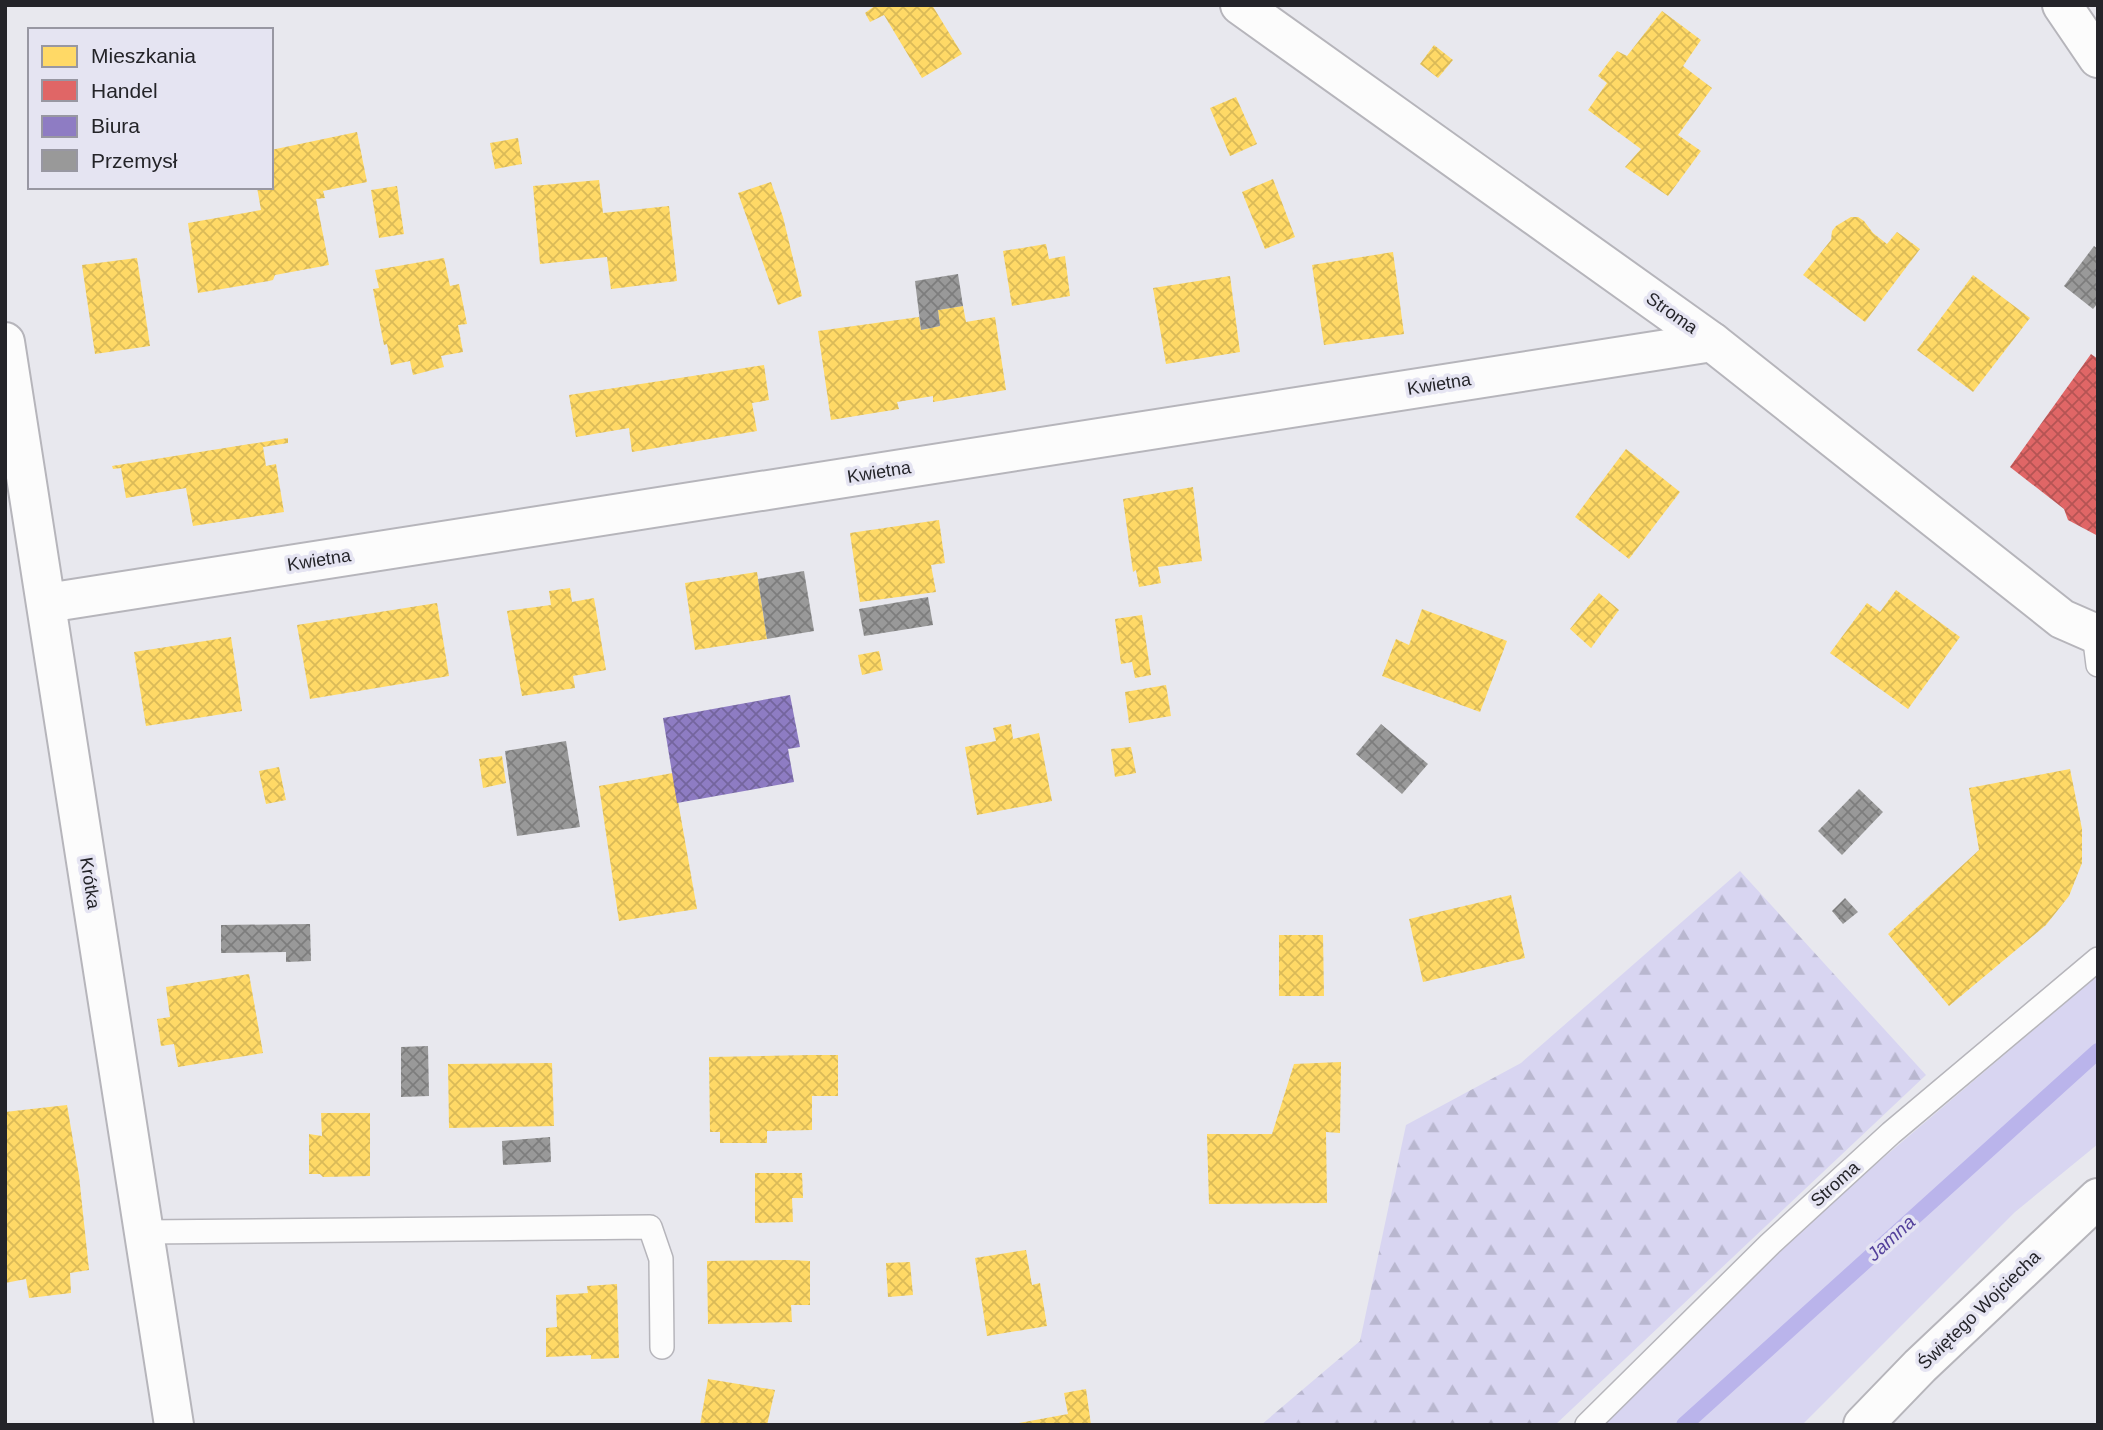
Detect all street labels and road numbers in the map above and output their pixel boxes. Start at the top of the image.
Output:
street label: Stroma [1642,288,1702,338]
street label: Kwietna [1406,369,1473,399]
street label: Kwietna [846,457,913,487]
street label: Kwietna [286,545,353,575]
street label: Krótka [76,856,104,911]
street label: Stroma [1807,1157,1864,1211]
street label: Świętego Wojciecha [1913,1245,2045,1373]

